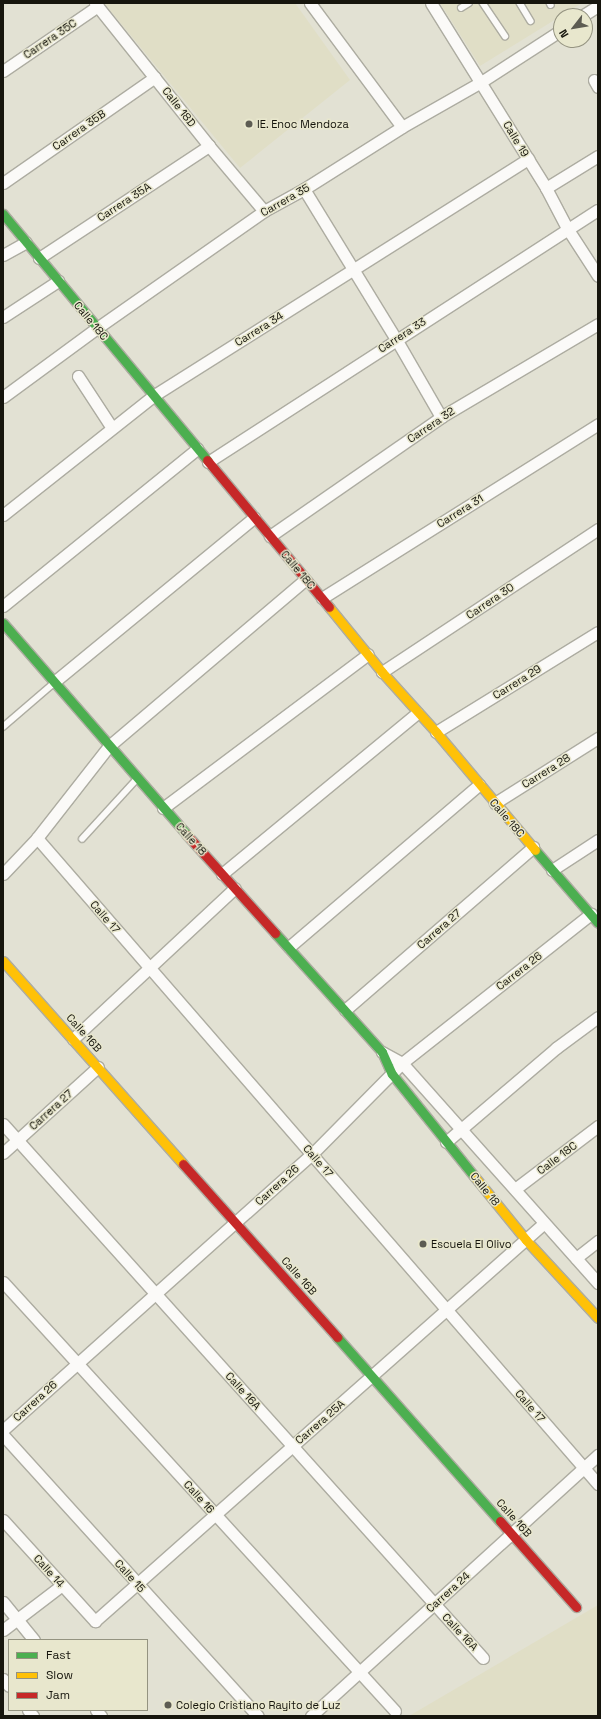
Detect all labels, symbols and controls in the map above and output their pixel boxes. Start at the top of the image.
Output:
north arrow [553,8,593,48]
street label: Carrera 35C [21,16,79,62]
text: N [556,27,571,40]
street label: Calle 18D [159,84,199,130]
street label: Carrera 35B [50,107,108,153]
place label: IE. Enoc Mendoza [257,117,349,131]
marker: IE. Enoc Mendoza [244,119,254,129]
street label: Calle 19 [500,119,532,159]
street label: Carrera 35A [95,180,153,224]
street label: Carrera 35 [258,181,312,219]
street label: Calle 18C [71,299,111,343]
street label: Carrera 34 [232,309,286,349]
street label: Carrera 33 [376,315,428,355]
street label: Carrera 32 [405,404,457,446]
street label: Carrera 31 [434,492,486,530]
street label: Calle 18C [278,548,318,592]
street label: Carrera 30 [464,580,516,622]
street label: Carrera 29 [490,662,544,702]
street label: Carrera 28 [519,751,573,791]
street label: Calle 18C [487,796,527,840]
street label: Calle 18 [173,820,209,858]
street label: Calle 17 [87,898,123,936]
street label: Carrera 27 [414,906,464,952]
street label: Carrera 26 [493,949,545,993]
street label: Calle 16B [63,1011,105,1055]
street label: Carrera 27 [27,1087,75,1133]
street label: Calle 18C [534,1139,580,1177]
street label: Calle 17 [300,1142,336,1180]
street label: Carrera 26 [252,1162,302,1208]
street label: Calle 18 [467,1169,503,1209]
place label: Escuela El Olivo [431,1237,512,1251]
marker: Escuela El Olivo [418,1239,428,1249]
street label: Calle 16B [278,1254,320,1298]
street label: Calle 16A [223,1369,263,1413]
street label: Carrera 26 [10,1378,60,1424]
street label: Calle 17 [512,1387,548,1425]
street label: Carrera 25A [293,1397,347,1447]
street label: Calle 16 [181,1478,217,1516]
street label: Calle 16B [493,1496,535,1540]
street label: Calle 14 [31,1552,67,1590]
street label: Calle 15 [112,1557,148,1595]
street label: Carrera 24 [423,1569,473,1615]
street label: Calle 16A [439,1611,481,1653]
legend [8,1639,148,1711]
text: Fast [46,1647,71,1663]
text: Slow [46,1667,73,1683]
text: Jam [46,1687,70,1703]
place label: Colegio Cristiano Rayito de Luz [176,1698,340,1712]
marker: Colegio Cristiano Rayito de Luz [163,1700,173,1710]

